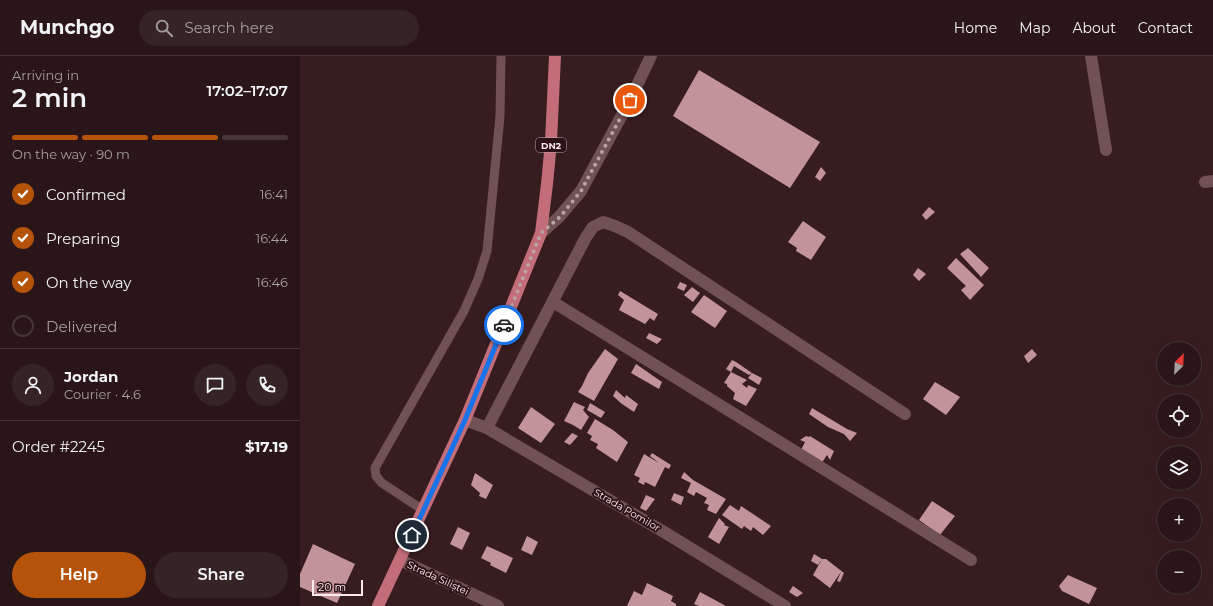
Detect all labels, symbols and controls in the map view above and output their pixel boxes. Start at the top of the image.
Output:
search box [139,10,419,46]
text: Munchgo [20,16,115,39]
icon: search [153,17,175,39]
text: Search here [185,18,274,37]
text: Home [954,19,997,37]
text: Map [1019,19,1050,37]
text: About [1072,19,1116,37]
text: Contact [1138,19,1193,37]
text: Arriving in [12,67,79,83]
text: 17:02–17:07 [207,81,288,100]
text: 2 min [12,82,87,114]
pin [613,83,647,117]
icon: bag [619,89,641,111]
road number: DN2 [536,138,566,152]
text: On the way · 90 m [12,146,130,162]
icon: check [12,183,34,205]
text: Confirmed [46,185,126,204]
text: 16:41 [260,186,288,202]
icon: check [12,227,34,249]
text: Preparing [46,229,121,248]
text: 16:44 [255,230,288,246]
icon: check [12,271,34,293]
text: On the way [46,273,131,292]
text: 16:46 [256,274,288,290]
courier [484,305,524,345]
icon: car [493,314,515,336]
text: Delivered [46,317,118,336]
north arrow [1157,342,1201,386]
map controls [1157,342,1201,594]
button: person [12,364,54,406]
button: chat [194,364,236,406]
button: phone [246,364,288,406]
text: Jordan [64,367,118,386]
text: Courier · 4.6 [64,386,141,402]
button: locate [1157,394,1201,438]
text: Order #2245 [12,437,105,456]
text: $17.19 [245,437,288,456]
button: layers [1157,446,1201,490]
street label: Strada Pomilor [591,486,663,534]
button: + [1157,498,1201,542]
pin [395,518,429,552]
icon: home [401,524,423,546]
button: − [1157,550,1201,594]
button: Help [12,552,146,598]
button: Share [154,552,288,598]
street label: Strada Siliștei [405,558,471,598]
scale bar [312,578,363,597]
text: 20 m [318,580,346,594]

